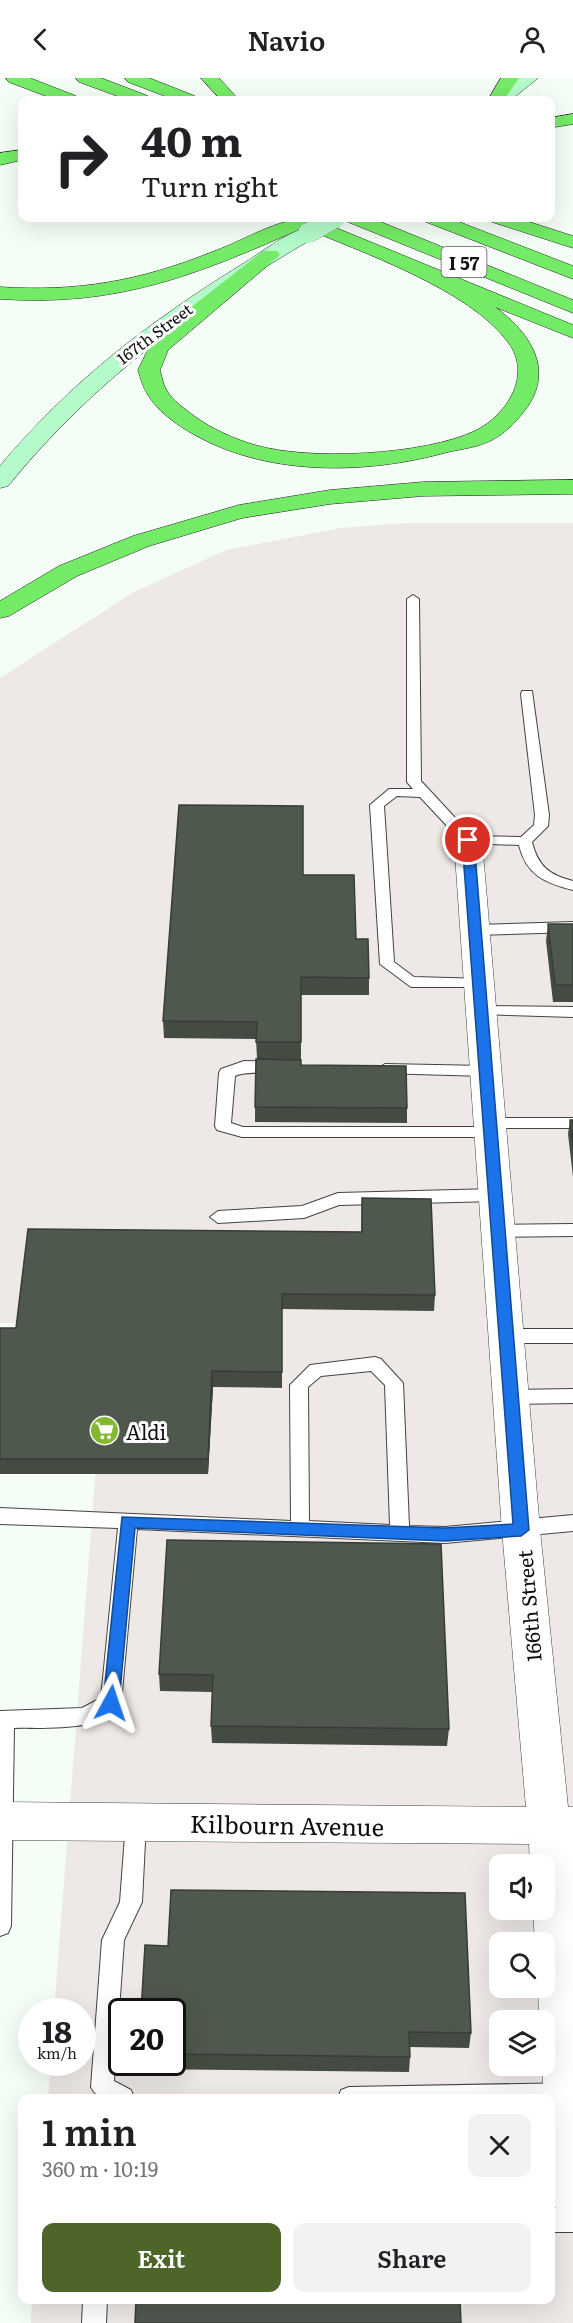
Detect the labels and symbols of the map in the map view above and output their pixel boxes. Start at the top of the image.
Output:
road number: I 57 [442,247,486,277]
street label: 167th Street [111,296,197,369]
pin [442,814,493,865]
supermarket icon: Aldi [89,1415,121,1447]
place label: Aldi [126,1416,166,1446]
street label: 166th Street [508,1549,548,1663]
position arrow [79,1671,143,1735]
street label: Kilbourn Avenue [190,1805,384,1843]
speed limit sign: 20 [108,1998,186,2076]

